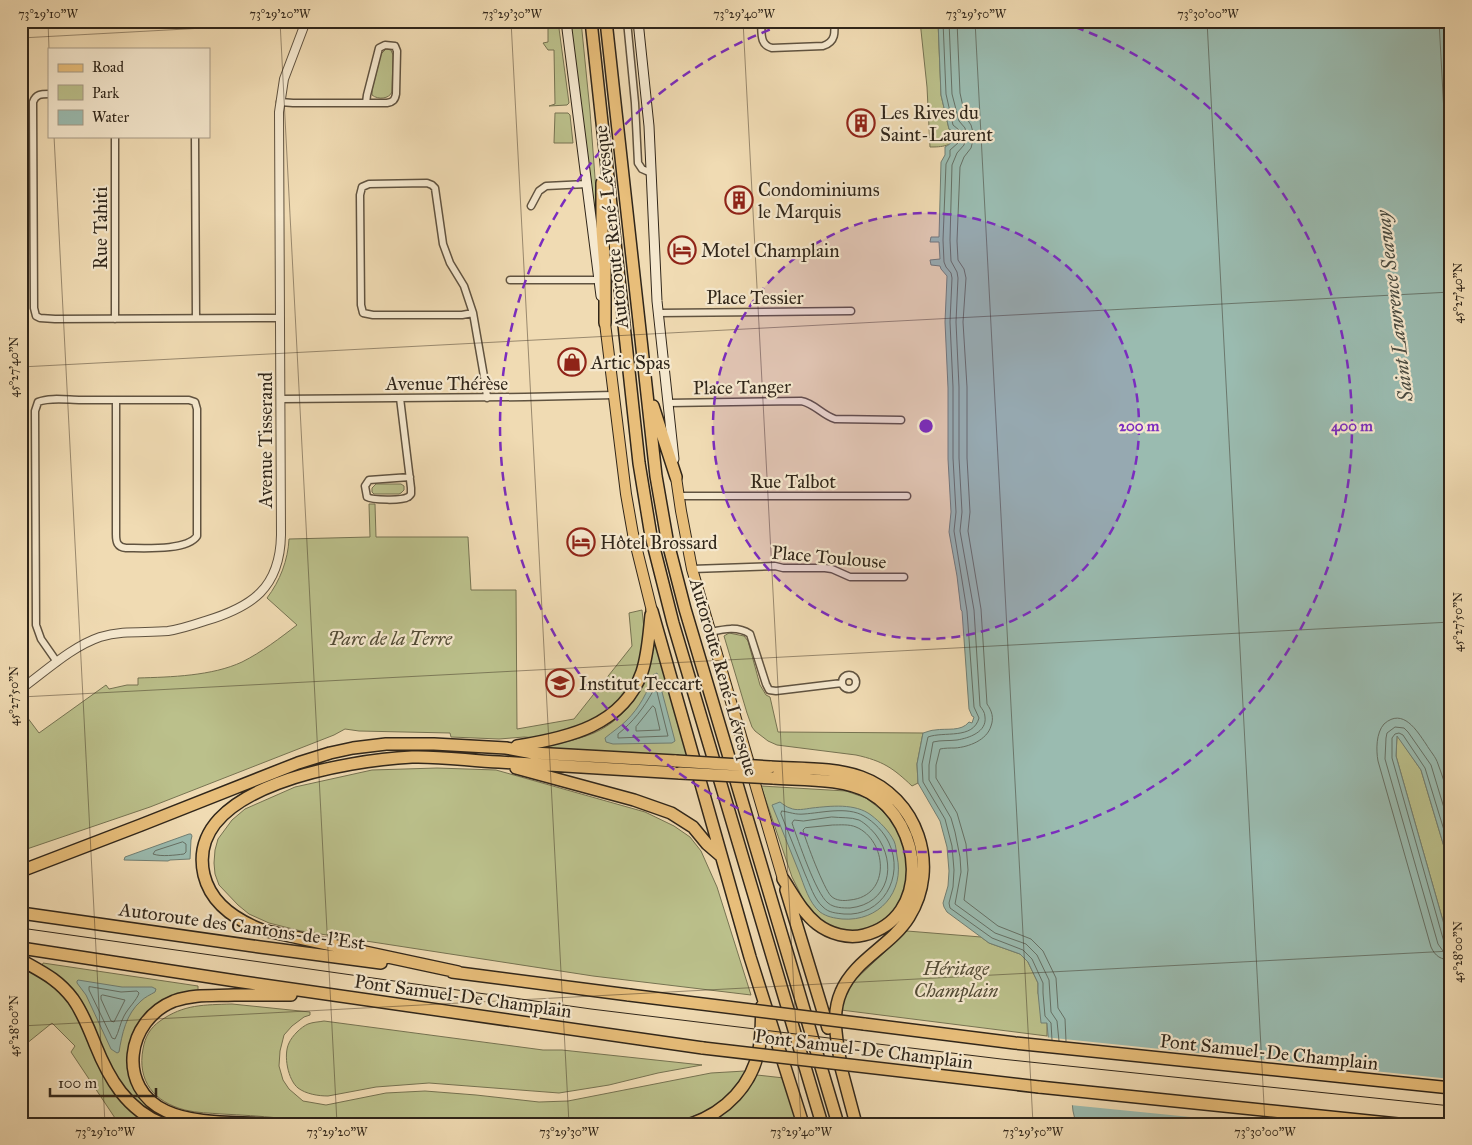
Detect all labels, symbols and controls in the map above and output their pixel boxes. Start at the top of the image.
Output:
text: 73°29'10"W [18,7,78,21]
text: 73°29'20"W [250,7,311,21]
text: 73°29'30"W [482,7,542,21]
text: 73°29'40"W [713,7,775,21]
text: 73°29'50"W [946,7,1007,21]
text: 73°30'00"W [1177,7,1239,21]
legend [48,48,210,138]
text: Road [92,58,124,76]
text: Park [92,84,119,102]
place label: Les Rives du Saint-Laurent [880,101,993,146]
text: Water [92,108,129,126]
building icon: Les Rives du Saint-Laurent [846,108,876,138]
street label: Autoroute René-Lévesque [589,124,634,331]
place label: Condominiums le Marquis [758,178,880,224]
building icon: Condominiums le Marquis [724,185,754,215]
street label: Rue Tahiti [89,187,112,269]
water label: Saint Lawrence Seaway [1370,207,1418,404]
hotel icon: Motel Champlain [667,235,697,265]
place label: Motel Champlain [701,239,840,262]
text: 45°27'40"N [1451,262,1465,324]
street label: Place Tessier [706,286,805,309]
text: 45°27'40"N [7,336,21,398]
shop icon: Artic Spas [557,347,587,377]
place label: Artic Spas [590,351,670,374]
street label: Avenue Tisserand [254,371,277,509]
street label: Avenue Thérèse [385,372,508,395]
street label: Place Tanger [693,375,792,400]
centre of rings [917,417,935,435]
text: 200 m [1119,417,1160,435]
text: 400 m [1331,417,1373,436]
street label: Rue Talbot [750,470,836,493]
hotel icon: Hôtel Brossard [566,527,596,557]
place label: Hôtel Brossard [600,531,718,554]
street label: Place Toulouse [771,541,887,573]
street label: Autoroute René-Lévesque [684,575,763,779]
text: 45°27'50"N [1451,592,1465,652]
park label: Parc de la Terre [328,627,453,650]
text: 45°27'50"N [7,666,21,726]
school or university icon: Institut Teccart [545,668,575,698]
place label: Institut Teccart [579,672,701,695]
street label: Autoroute des Cantons-de-l'Est [117,897,367,955]
text: 45°28'00"N [1451,921,1465,983]
park label: Héritage Champlain [914,957,998,1003]
street label: Pont Samuel-De Champlain [353,969,573,1023]
text: 45°28'00"N [7,995,21,1057]
street label: Pont Samuel-De Champlain [754,1024,974,1074]
street label: Pont Samuel-De Champlain [1159,1029,1379,1075]
scale bar [50,1065,156,1097]
text: 100 m [58,1074,98,1092]
text: 73°29'10"W [75,1125,135,1139]
text: 73°29'20"W [307,1125,368,1139]
text: 73°29'30"W [539,1125,599,1139]
text: 73°29'40"W [770,1125,832,1139]
text: 73°29'50"W [1003,1125,1064,1139]
text: 73°30'00"W [1234,1125,1296,1139]

